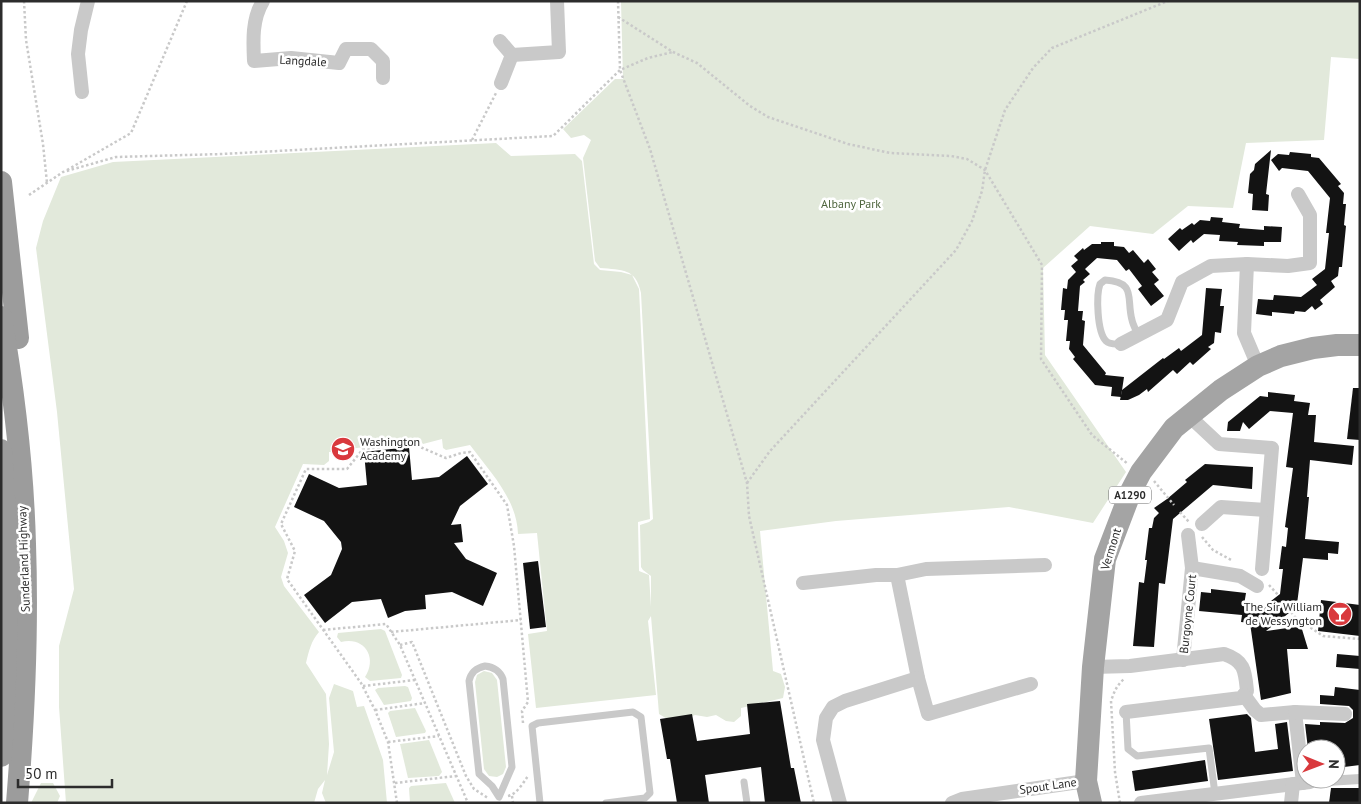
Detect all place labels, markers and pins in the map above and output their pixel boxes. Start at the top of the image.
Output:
place label: Washington Academy [360,434,420,463]
school or university icon: Washington Academy [330,436,356,462]
place label: The Sir William de Wessyngton [1244,599,1322,628]
bar icon: The Sir William de Wessyngton [1327,601,1353,627]

